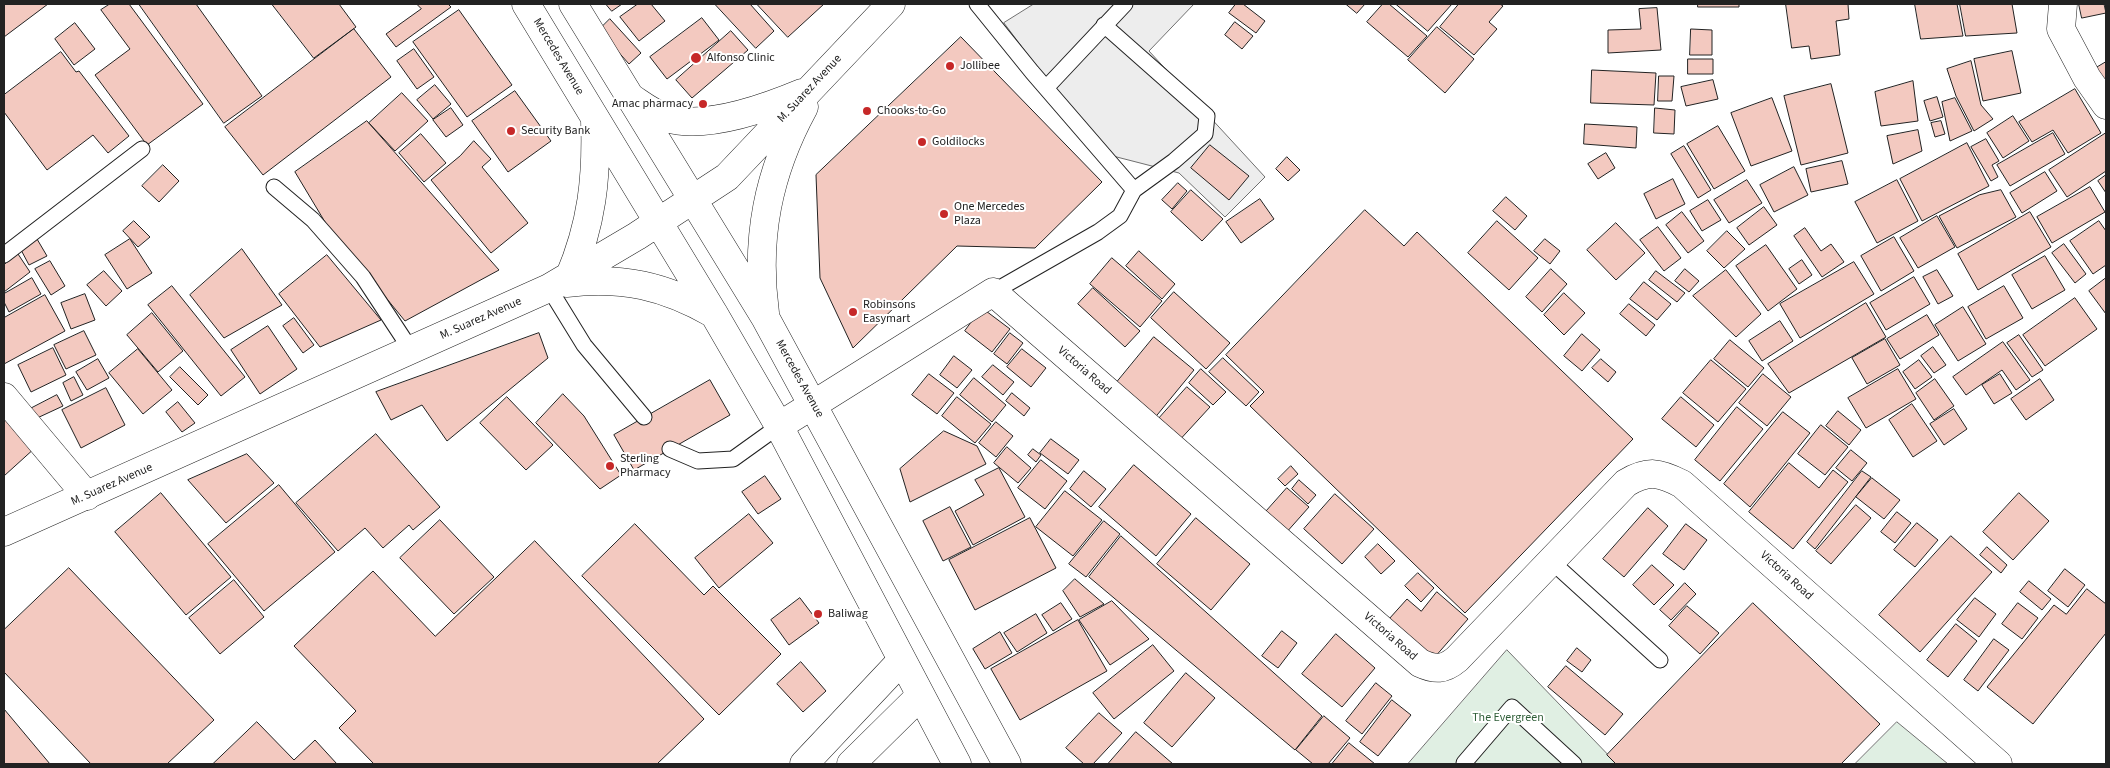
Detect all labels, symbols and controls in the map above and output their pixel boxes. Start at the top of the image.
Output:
street label: Mercedes Avenue [529,16,587,98]
marker: Alfonso Clinic [689,51,703,65]
place label: Alfonso Clinic [707,51,775,65]
street label: M. Suarez Avenue [775,52,845,126]
place label: Jollibee [960,59,1000,73]
marker: Jollibee [944,60,956,72]
place label: Amac pharmacy [612,97,693,111]
marker: Amac pharmacy [697,98,709,110]
place label: Chooks-to-Go [877,104,946,118]
marker: Chooks-to-Go [861,105,873,117]
place label: Security Bank [521,124,590,138]
marker: Security Bank [505,125,517,137]
place label: Goldilocks [932,135,985,149]
marker: Goldilocks [916,136,928,148]
place label: One Mercedes Plaza [954,200,1024,228]
marker: One Mercedes Plaza [938,208,950,220]
street label: M. Suarez Avenue [438,295,524,343]
place label: Robinsons Easymart [863,298,915,326]
marker: Robinsons Easymart [847,306,859,318]
street label: Mercedes Avenue [772,338,826,420]
street label: Victoria Road [1054,344,1114,398]
place label: Sterling Pharmacy [620,452,671,480]
marker: Sterling Pharmacy [604,460,616,472]
street label: M. Suarez Avenue [69,461,155,509]
street label: Victoria Road [1757,549,1815,603]
place label: Baliwag [828,607,868,621]
marker: Baliwag [812,608,824,620]
street label: Victoria Road [1360,610,1420,664]
park label: The Evergreen [1472,711,1544,725]

